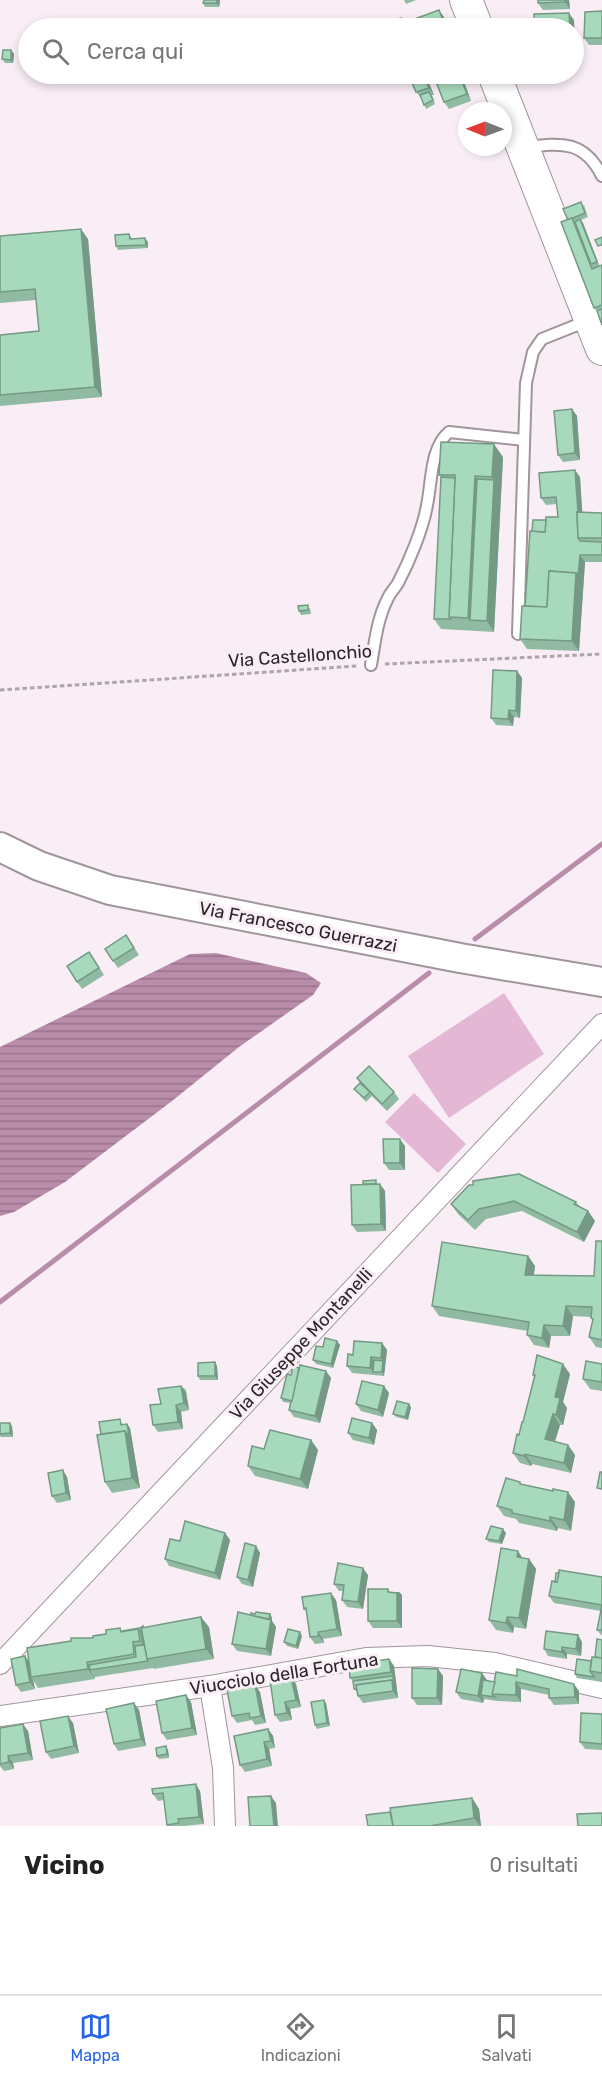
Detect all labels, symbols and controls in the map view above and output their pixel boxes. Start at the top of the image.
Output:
search box [18,18,584,84]
icon: search [39,35,72,68]
text: Cerca qui [87,38,183,65]
north arrow [458,102,512,156]
street label: Via Castellonchio [227,640,373,672]
street label: Via Francesco Guerrazzi [197,897,399,957]
street label: Via Giuseppe Montanelli [225,1264,377,1424]
street label: Viucciolo della Fortuna [188,1648,380,1700]
text: Vicino [24,1850,105,1881]
text: 0 risultati [489,1853,578,1877]
tab: Mappa [70,2010,120,2065]
tab: Indicazioni [261,2010,341,2065]
tab: Salvati [481,2010,532,2065]

